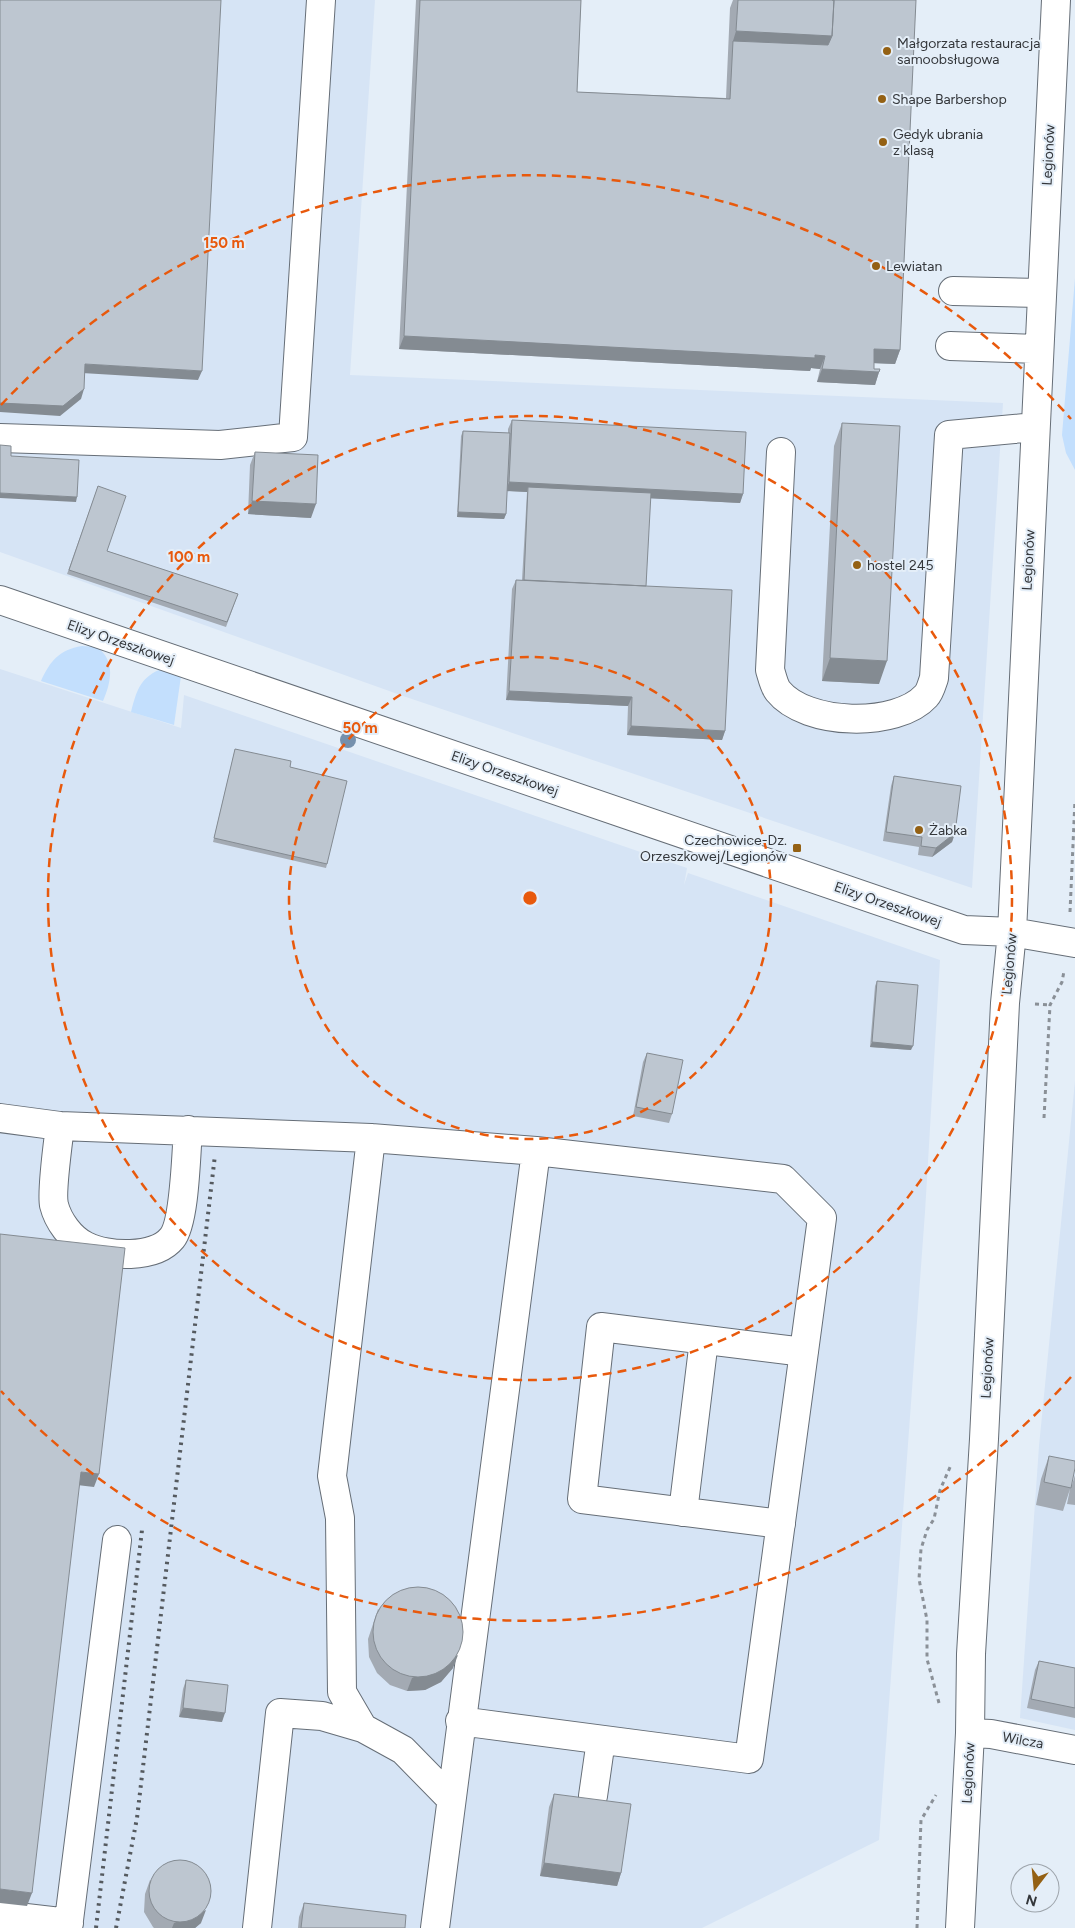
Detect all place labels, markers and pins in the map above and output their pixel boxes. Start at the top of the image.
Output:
place label: Małgorzata restauracja samoobsługowa [897,35,1040,68]
marker: Małgorzata restauracja samoobsługowa [881,45,893,57]
place label: Shape Barbershop [892,91,1007,108]
marker: Shape Barbershop [876,93,888,105]
place label: Gedyk ubrania z klasą [893,126,983,159]
marker: Gedyk ubrania z klasą [877,136,889,148]
place label: Lewiatan [886,258,942,275]
marker: Lewiatan [870,260,882,272]
place label: hostel 245 [867,557,933,574]
marker: hostel 245 [851,559,863,571]
place label: Żabka [929,822,967,839]
marker: Żabka [913,824,925,836]
place label: Czechowice-Dz. Orzeszkowej/Legionów [640,832,787,865]
marker: Czechowice-Dz. Orzeszkowej/Legionów [791,842,803,854]
centre of rings [521,889,539,907]

